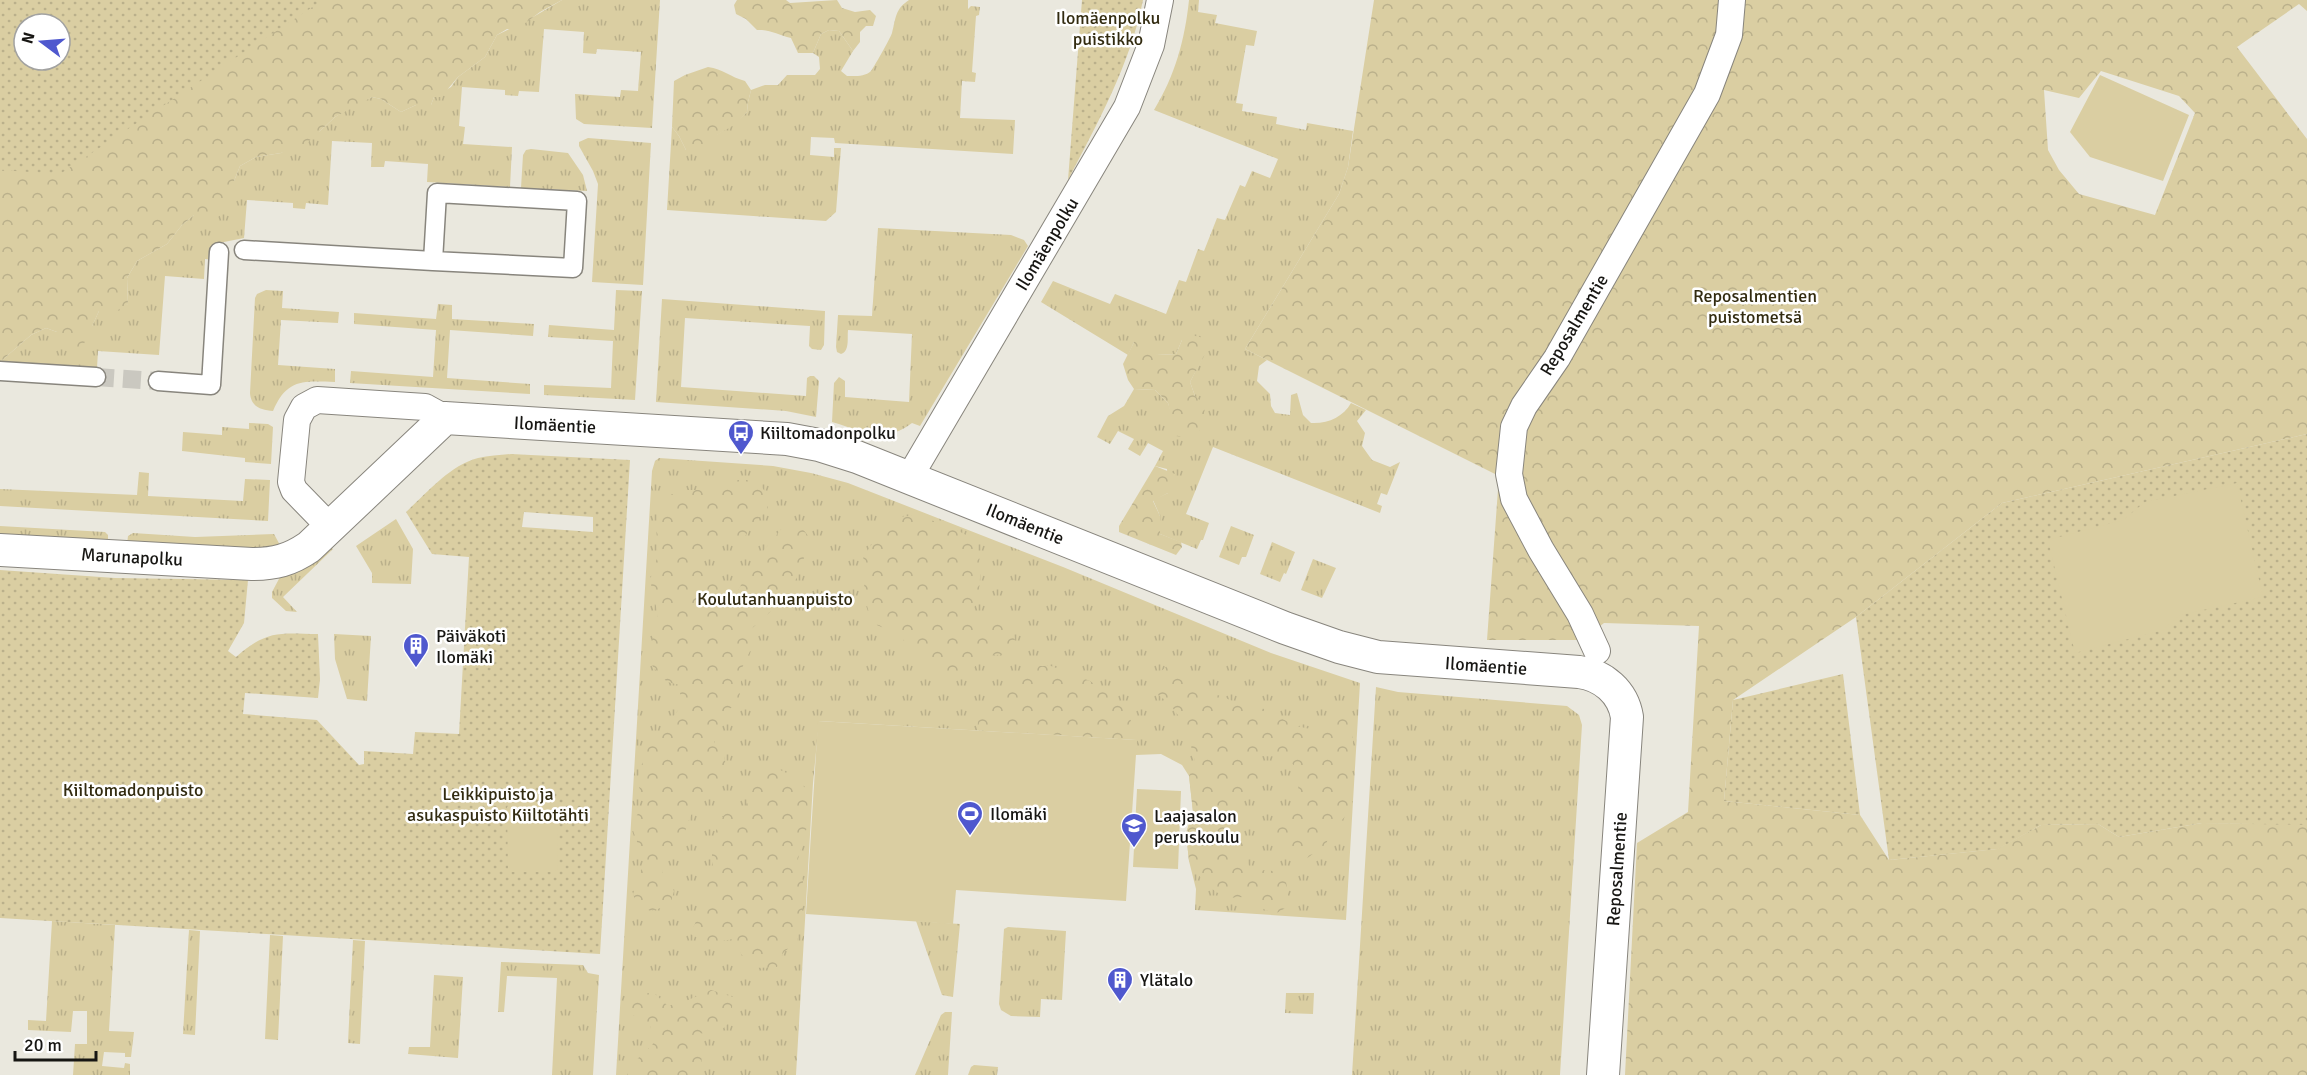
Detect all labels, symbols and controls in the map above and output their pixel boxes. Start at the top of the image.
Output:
park label: Ilomäenpolku puistikko [1056,7,1160,50]
north arrow [12,12,72,72]
text: N [17,30,40,46]
street label: Ilomäenpolku [1011,193,1083,295]
street label: Reposalmentie [1535,270,1613,380]
park label: Reposalmentien puistometsä [1693,285,1817,328]
street label: Ilomäentie [513,412,597,438]
bus stop icon: Kiiltomadonpolku [726,418,756,456]
place label: Kiiltomadonpolku [760,422,896,444]
street label: Ilomäentie [983,498,1067,550]
street label: Marunapolku [81,543,183,571]
park label: Koulutanhuanpuisto [697,588,853,610]
place label: Päiväkoti Ilomäki [436,625,506,668]
building icon: Päiväkoti Ilomäki [401,631,431,669]
street label: Ilomäentie [1444,652,1528,680]
park label: Kiiltomadonpuisto [63,779,203,801]
park label: Leikkipuisto ja asukaspuisto Kiiltotähti [407,783,589,826]
sports icon: Ilomäki [955,799,985,837]
place label: Ilomäki [990,803,1047,825]
place label: Laajasalon peruskoulu [1154,805,1240,848]
school or university icon: Laajasalon peruskoulu [1119,811,1149,849]
street label: Reposalmentie [1602,811,1632,927]
building icon: Ylätalo [1105,965,1135,1003]
place label: Ylätalo [1140,969,1193,991]
scale bar [15,1024,96,1062]
text: 20 m [24,1034,62,1056]

